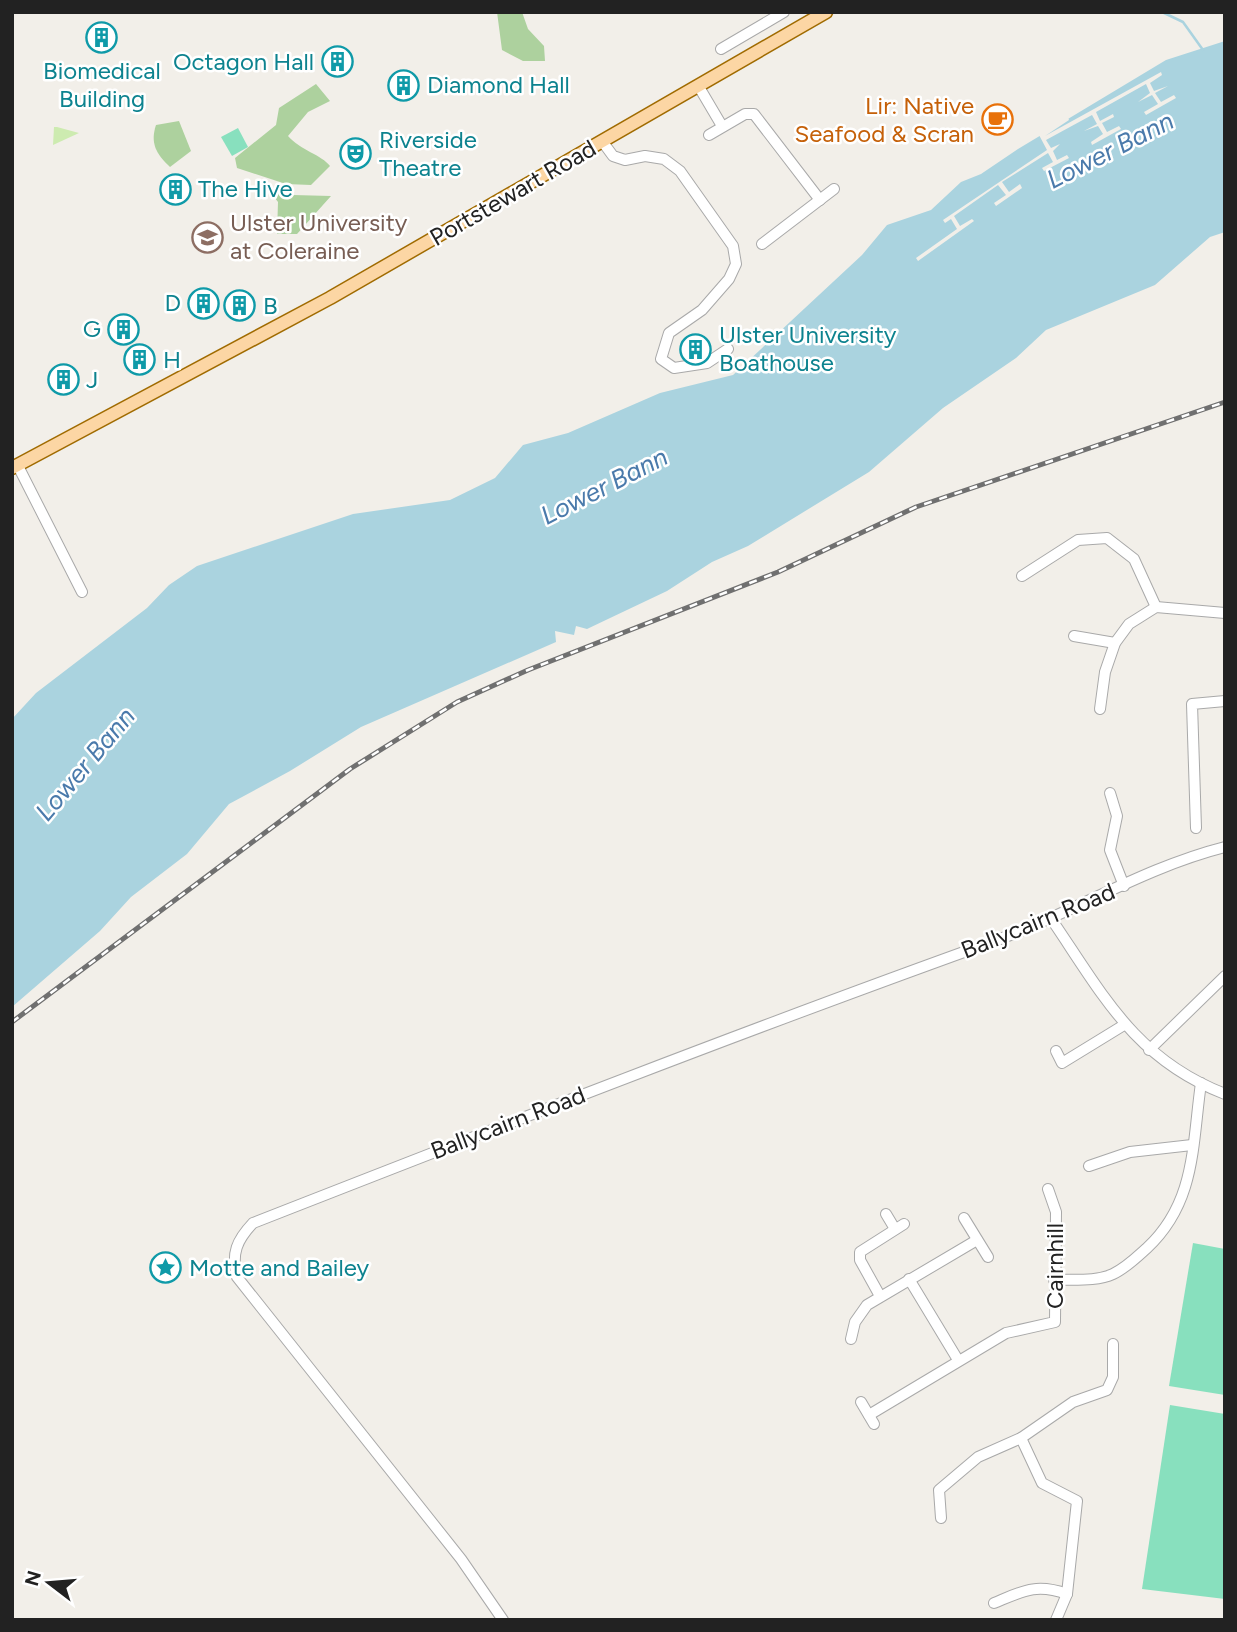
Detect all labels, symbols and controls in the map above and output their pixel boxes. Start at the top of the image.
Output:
building icon: Biomedical Building [85,20,119,54]
building icon: Octagon Hall [320,45,354,79]
place label: Octagon Hall [173,47,314,76]
place label: Biomedical Building [43,56,161,113]
building icon: Diamond Hall [387,68,421,102]
place label: Diamond Hall [427,70,570,99]
place label: Lir: Native Seafood & Scran [794,91,974,148]
cafe icon: Lir: Native Seafood & Scran [980,103,1014,137]
water label: Lower Bann [1041,104,1179,196]
place label: Riverside Theatre [379,125,477,182]
street label: Portstewart Road [425,133,601,252]
theatre icon: Riverside Theatre [339,137,373,171]
building icon: The Hive [158,172,192,206]
place label: The Hive [198,174,293,203]
place label: Ulster University at Coleraine [230,208,408,265]
school or university icon: Ulster University at Coleraine [190,220,224,254]
building icon: D [187,286,221,320]
place label: D [164,288,181,317]
building icon: B [223,289,257,323]
place label: B [263,291,278,320]
building icon: G [107,312,141,346]
place label: G [83,314,101,343]
place label: Ulster University Boathouse [719,320,897,377]
building icon: Ulster University Boathouse [679,332,713,366]
building icon: H [123,343,157,377]
place label: H [163,345,181,374]
building icon: J [46,363,80,397]
place label: J [86,365,98,394]
water label: Lower Bann [535,440,673,532]
water label: Lower Bann [28,701,142,827]
street label: Ballycairn Road [957,877,1119,965]
street label: Ballycairn Road [426,1080,589,1165]
street label: Cairnhill [1040,1223,1069,1309]
place icon: Motte and Bailey [149,1251,183,1285]
place label: Motte and Bailey [189,1253,369,1282]
north arrow [14,1548,84,1618]
text: N [20,1568,46,1589]

